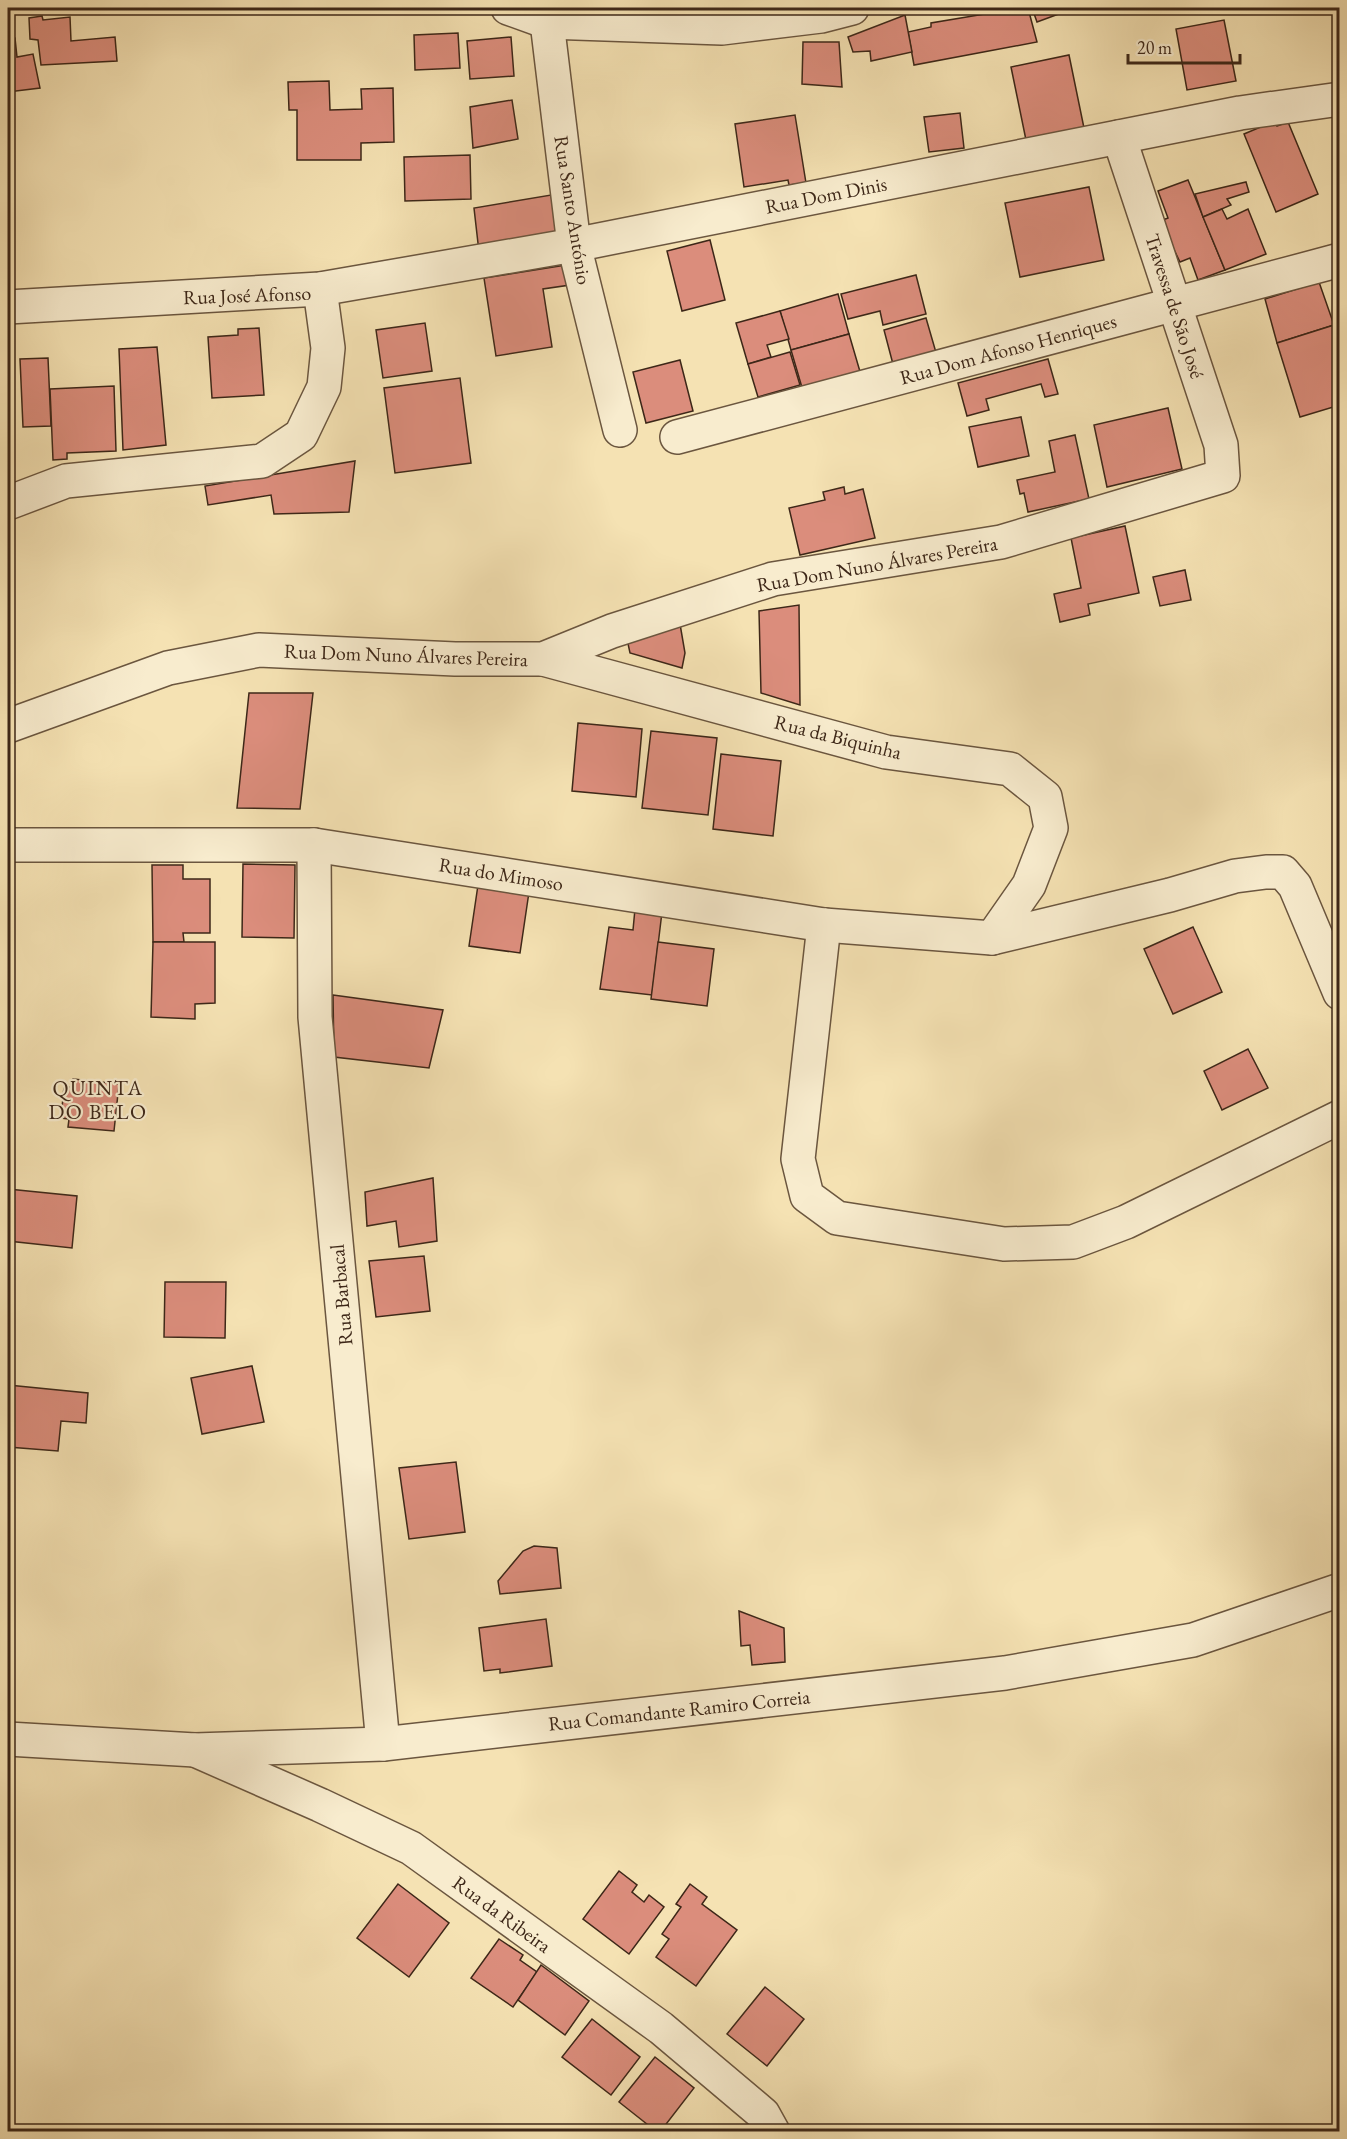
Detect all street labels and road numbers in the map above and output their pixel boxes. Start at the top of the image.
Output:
street label: Rua Santo António [548,134,598,287]
street label: Rua Dom Dinis [763,170,889,220]
street label: Travessa de São José [1139,230,1211,382]
street label: Rua José Afonso [182,280,312,310]
street label: Rua Dom Afonso Henriques [897,308,1119,390]
street label: Rua Dom Nuno Álvares Pereira [755,530,999,598]
street label: Rua Dom Nuno Álvares Pereira [284,638,528,672]
street label: Rua da Biquinha [772,709,904,765]
street label: Rua do Mimoso [437,851,565,897]
street label: Rua Barbacal [324,1243,358,1347]
street label: Rua Comandante Ramiro Correia [547,1683,811,1737]
street label: Rua da Ribeira [448,1869,556,1959]

